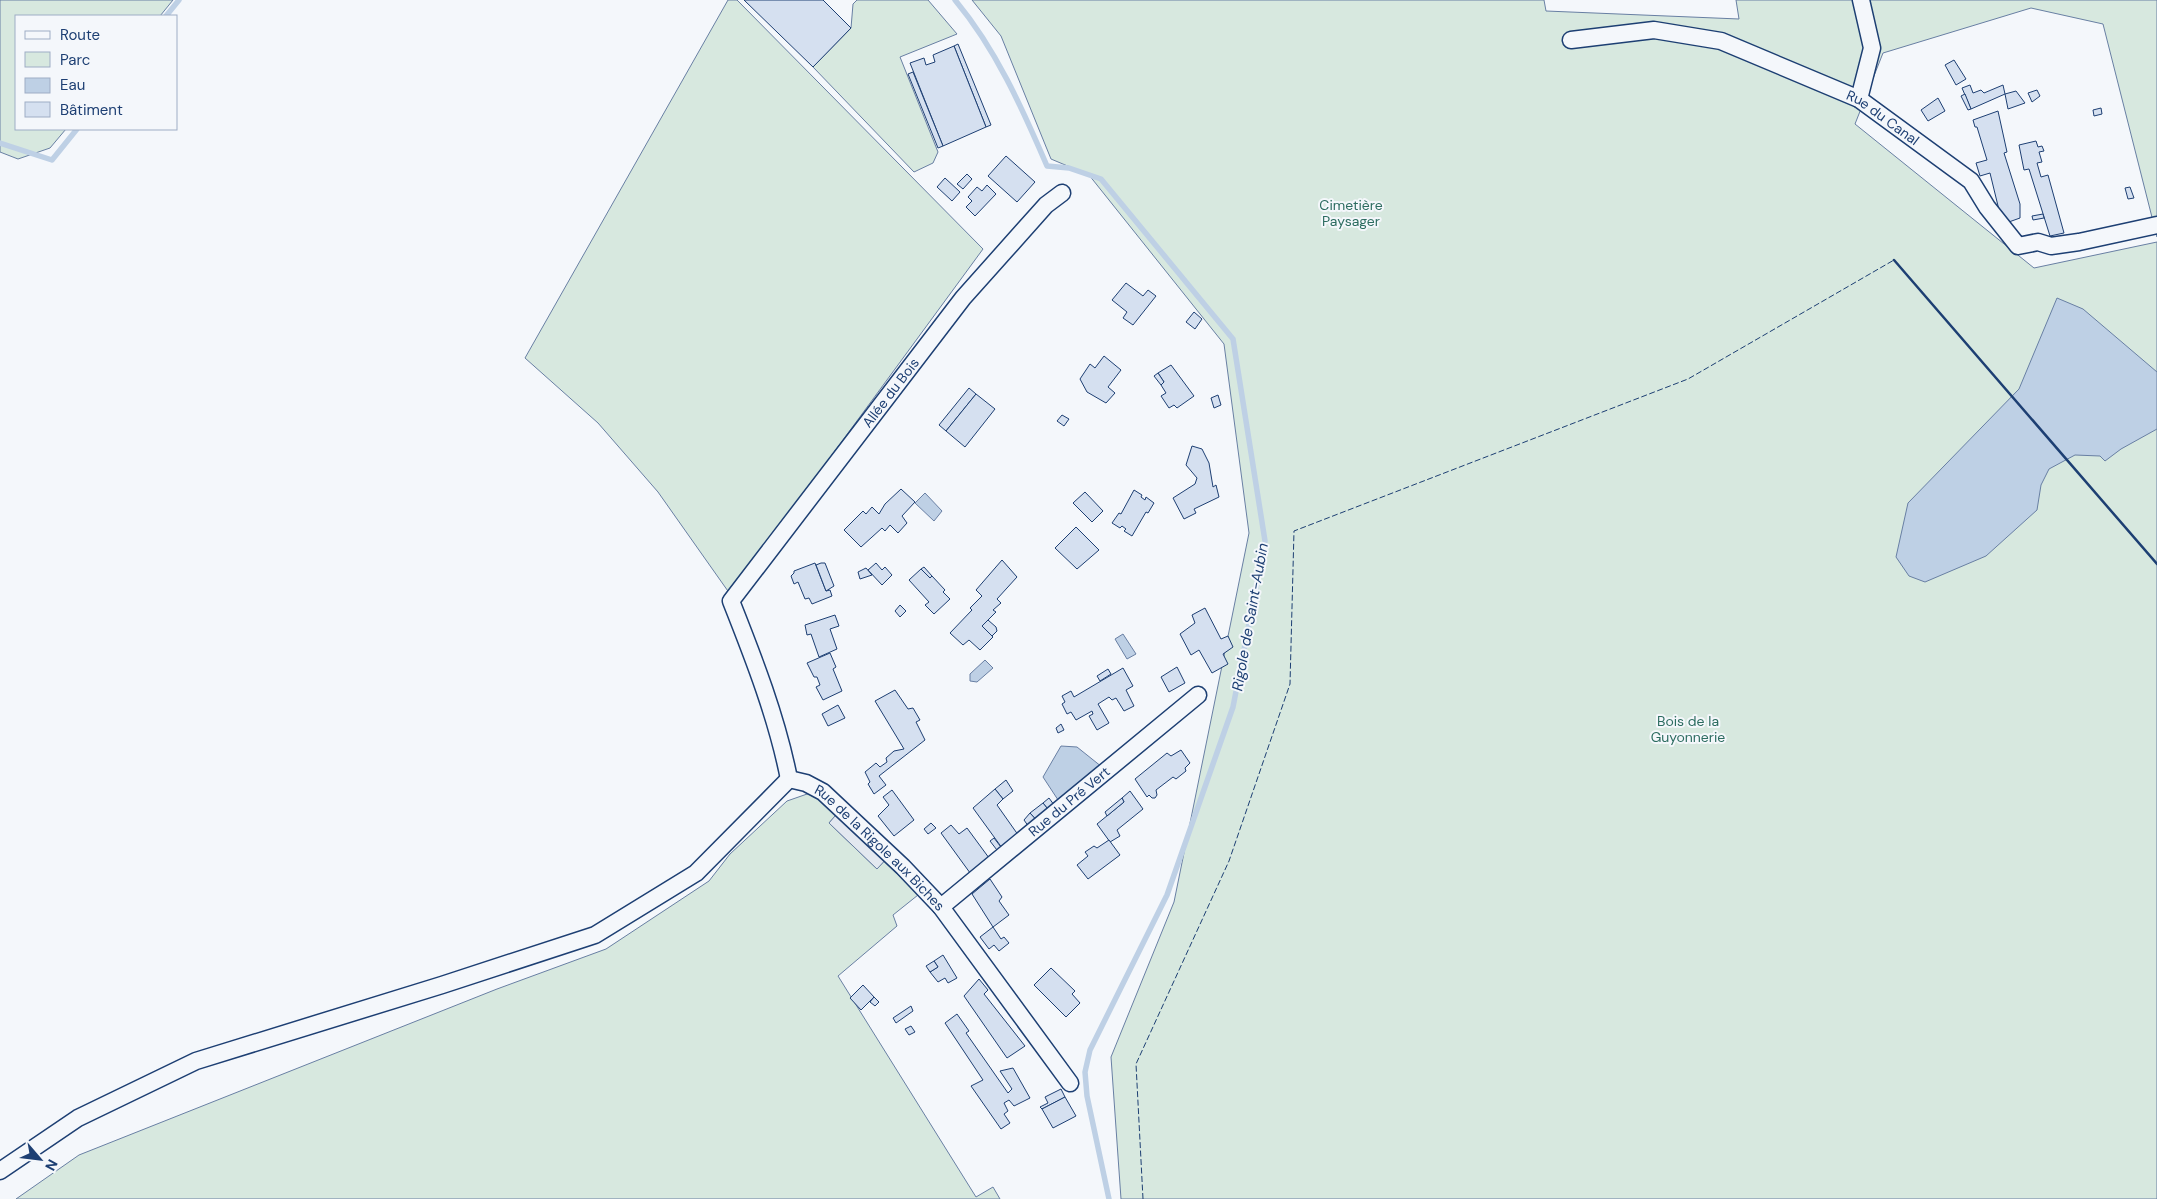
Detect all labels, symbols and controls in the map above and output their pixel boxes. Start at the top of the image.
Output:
legend [15,15,178,130]
text: Route [60,25,100,45]
text: Parc [60,50,90,70]
text: Eau [60,75,85,95]
street label: Rue du Canal [1844,86,1923,149]
text: Bâtiment [60,100,123,120]
park label: Cimetière Paysager [1319,196,1383,230]
street label: Allée du Bois [858,354,923,431]
water label: Rigole de Saint-Aubin [1227,541,1273,693]
park label: Bois de la Guyonnerie [1651,712,1725,746]
street label: Rue du Pré Vert [1025,762,1114,840]
street label: Rue de la Rigole aux Biches [812,780,949,914]
north arrow [15,1134,65,1184]
text: N [41,1156,62,1174]

